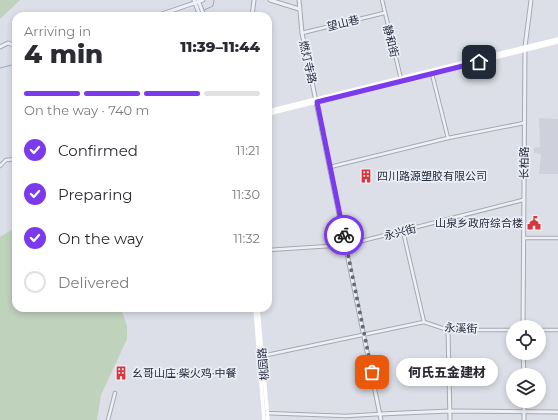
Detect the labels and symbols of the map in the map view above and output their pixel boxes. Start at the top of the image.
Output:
street label: 望山巷 [325,12,361,34]
street label: 静和街 [380,23,402,59]
street label: 燃灯寺路 [296,39,320,85]
pin [462,45,496,79]
street label: 长柏路 [517,146,531,180]
building icon: 四川路源塑胶有限公司 [358,168,374,184]
place label: 四川路源塑胶有限公司 [377,169,487,183]
courier [324,215,364,255]
public building icon: 山泉乡政府综合楼 [526,215,542,231]
place label: 山泉乡政府综合楼 [435,216,523,230]
street label: 永兴街 [382,221,418,243]
street label: 永溪街 [444,320,478,336]
street label: 桃园路 [255,347,271,381]
pin [355,355,389,389]
callout: 何氏五金建材 [396,358,498,386]
building icon: 幺哥山庄·柴火鸡·中餐 [113,365,129,381]
place label: 幺哥山庄·柴火鸡·中餐 [132,366,237,380]

